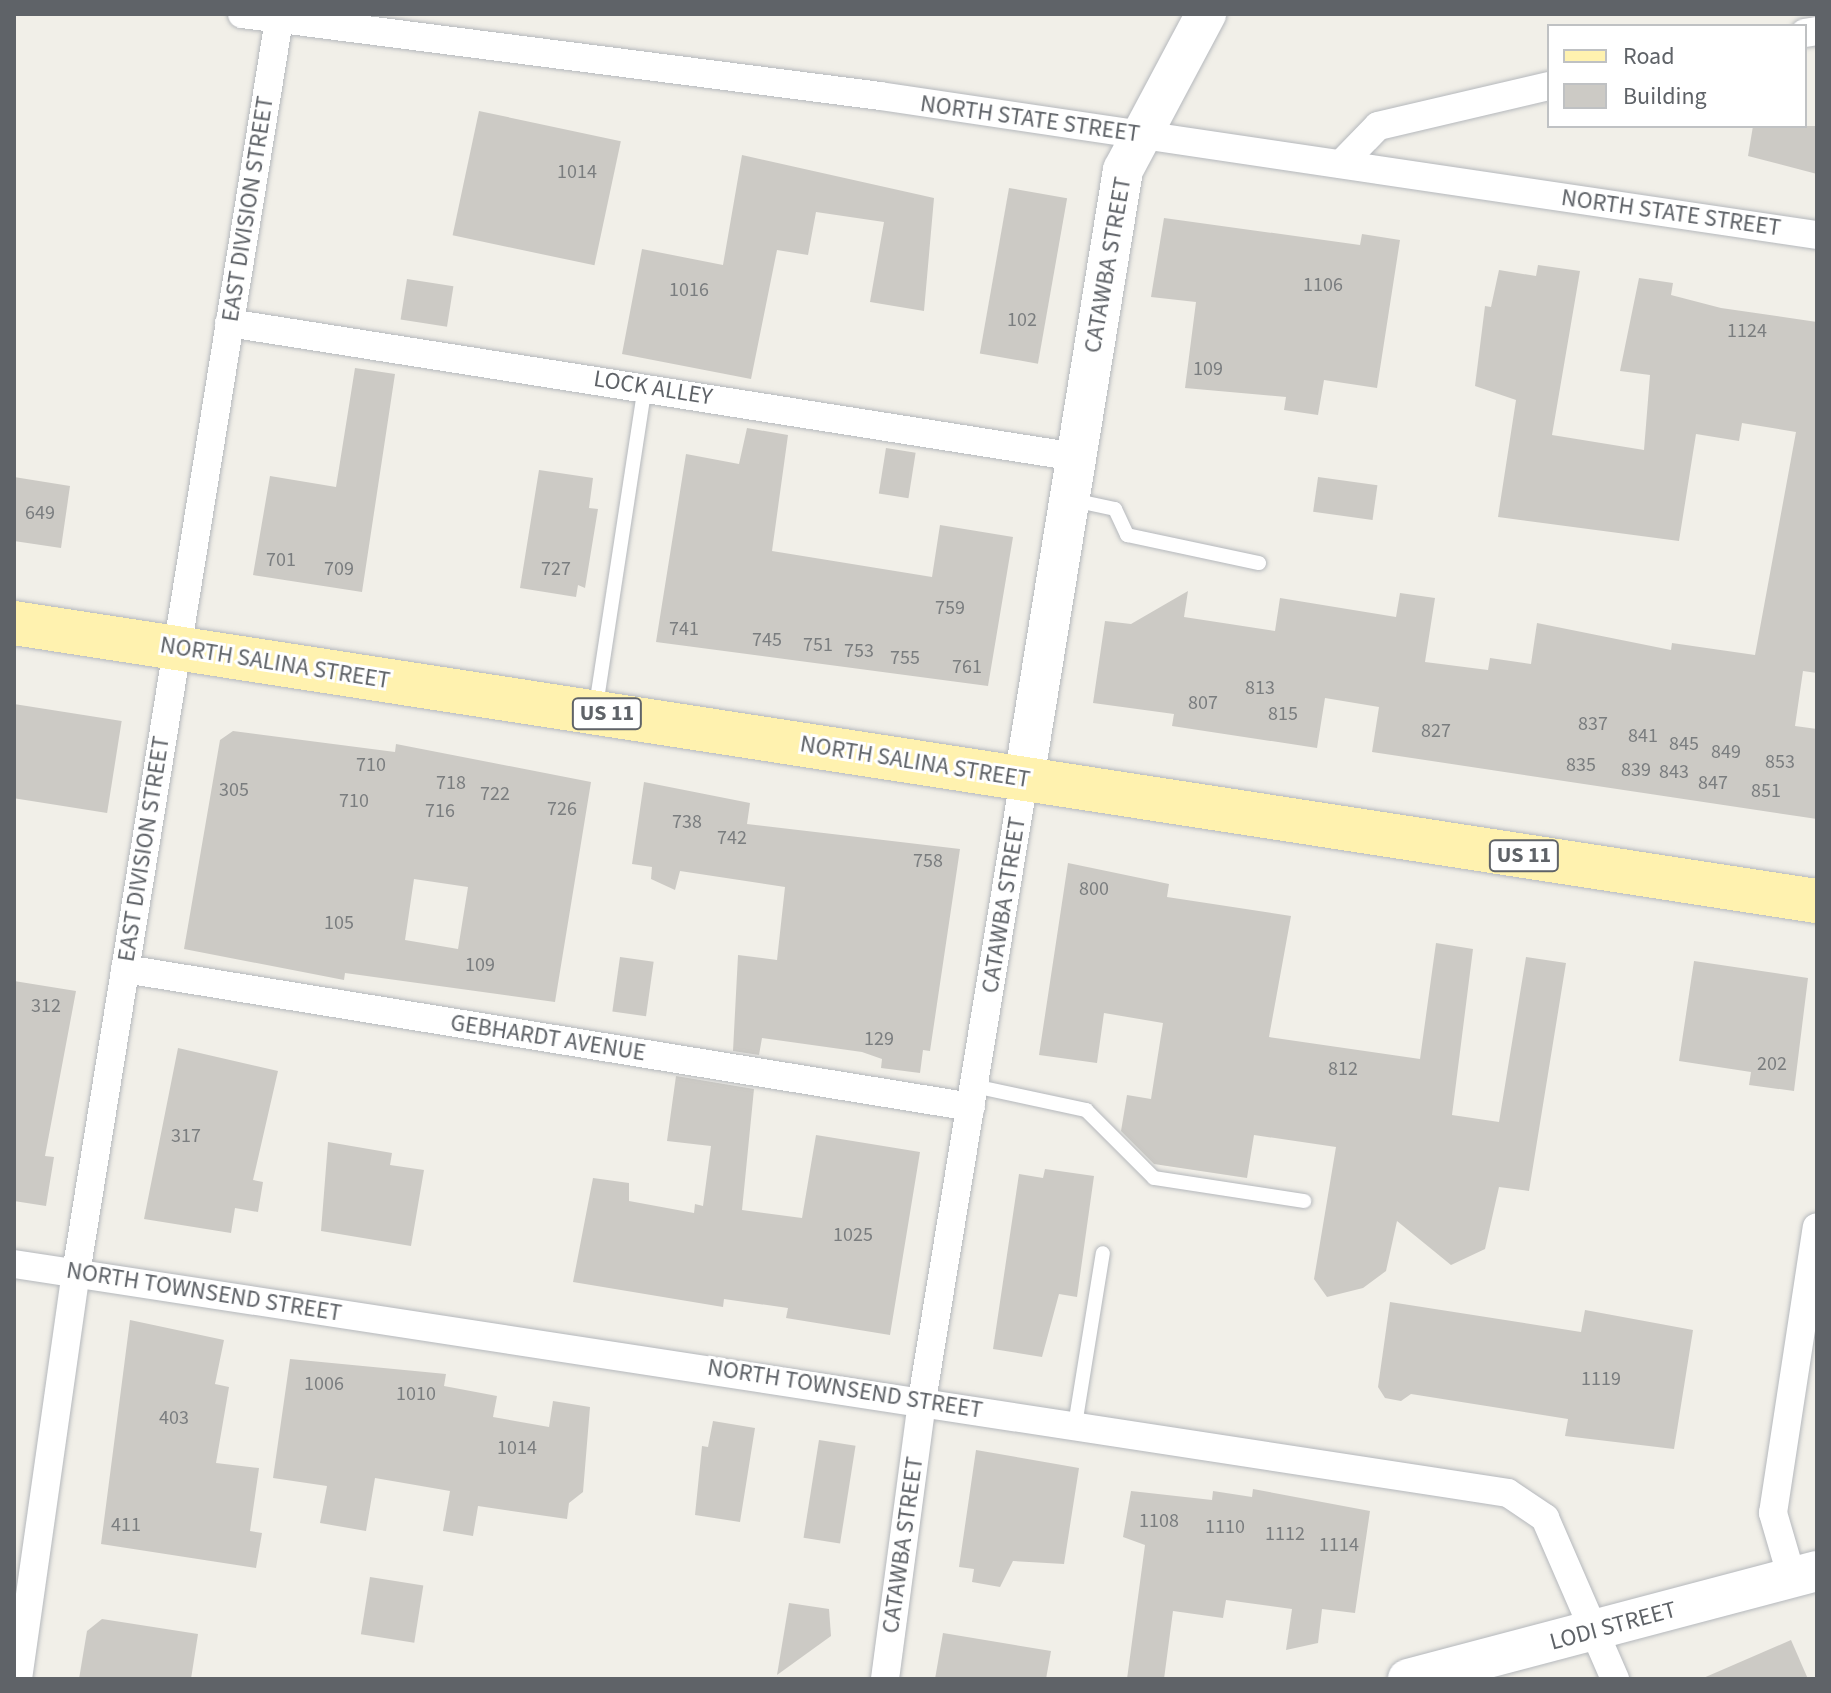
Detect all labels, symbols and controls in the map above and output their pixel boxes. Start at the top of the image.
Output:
legend [1547,24,1807,128]
text: Road [1623,39,1675,74]
text: Building [1623,79,1707,114]
street label: NORTH STATE STREET [918,89,1142,149]
street label: EAST DIVISION STREET [216,94,280,324]
house number: 1014 [557,160,597,184]
street label: CATAWBA STREET [1078,175,1138,355]
street label: NORTH STATE STREET [1559,183,1783,243]
house number: 1106 [1303,273,1343,297]
house number: 1016 [669,278,709,302]
house number: 102 [1007,308,1037,332]
house number: 1124 [1727,319,1767,343]
house number: 109 [1193,357,1223,381]
street label: LOCK ALLEY [592,364,714,412]
house number: 649 [25,501,55,525]
house number: 701 [266,548,296,572]
house number: 709 [324,557,354,581]
house number: 727 [541,557,571,581]
house number: 759 [935,596,965,620]
house number: 741 [669,617,699,641]
house number: 745 [752,628,782,652]
street label: NORTH SALINA STREET [158,631,392,695]
house number: 751 [803,633,833,657]
house number: 753 [844,639,874,663]
house number: 755 [890,646,920,670]
house number: 761 [952,655,982,679]
house number: 813 [1245,676,1275,700]
house number: 807 [1188,691,1218,715]
road number: US 11 [571,696,643,732]
house number: 815 [1268,702,1298,726]
house number: 837 [1578,712,1608,736]
house number: 827 [1421,719,1451,743]
house number: 841 [1628,724,1658,748]
street label: NORTH SALINA STREET [798,730,1032,794]
house number: 845 [1669,732,1699,756]
street label: EAST DIVISION STREET [112,734,176,964]
house number: 849 [1711,740,1741,764]
house number: 853 [1765,750,1795,774]
house number: 710 [356,753,386,777]
house number: 835 [1566,753,1596,777]
house number: 839 [1621,758,1651,782]
house number: 843 [1659,760,1689,784]
house number: 718 [436,771,466,795]
house number: 847 [1698,771,1728,795]
house number: 305 [219,778,249,802]
house number: 851 [1751,779,1781,803]
house number: 722 [480,782,510,806]
house number: 710 [339,789,369,813]
house number: 726 [547,797,577,821]
house number: 716 [425,799,455,823]
house number: 738 [672,810,702,834]
street label: CATAWBA STREET [976,815,1032,995]
house number: 742 [717,826,747,850]
road number: US 11 [1488,838,1560,874]
house number: 758 [913,849,943,873]
house number: 800 [1079,877,1109,901]
house number: 105 [324,911,354,935]
house number: 109 [465,953,495,977]
house number: 312 [31,994,61,1018]
street label: GEBHARDT AVENUE [448,1008,648,1068]
house number: 129 [864,1027,894,1051]
house number: 202 [1757,1052,1787,1076]
house number: 812 [1328,1057,1358,1081]
house number: 317 [171,1124,201,1148]
house number: 1025 [833,1223,873,1247]
street label: NORTH TOWNSEND STREET [64,1256,344,1328]
street label: NORTH TOWNSEND STREET [705,1353,985,1425]
house number: 1119 [1581,1367,1621,1391]
house number: 1006 [304,1372,344,1396]
house number: 1010 [396,1382,436,1406]
house number: 403 [159,1406,189,1430]
house number: 1014 [497,1436,537,1460]
street label: CATAWBA STREET [876,1455,930,1635]
house number: 1108 [1139,1509,1179,1533]
house number: 411 [111,1513,141,1537]
house number: 1110 [1205,1515,1245,1539]
house number: 1112 [1265,1522,1305,1546]
house number: 1114 [1319,1533,1359,1557]
street label: LODI STREET [1547,1595,1679,1657]

